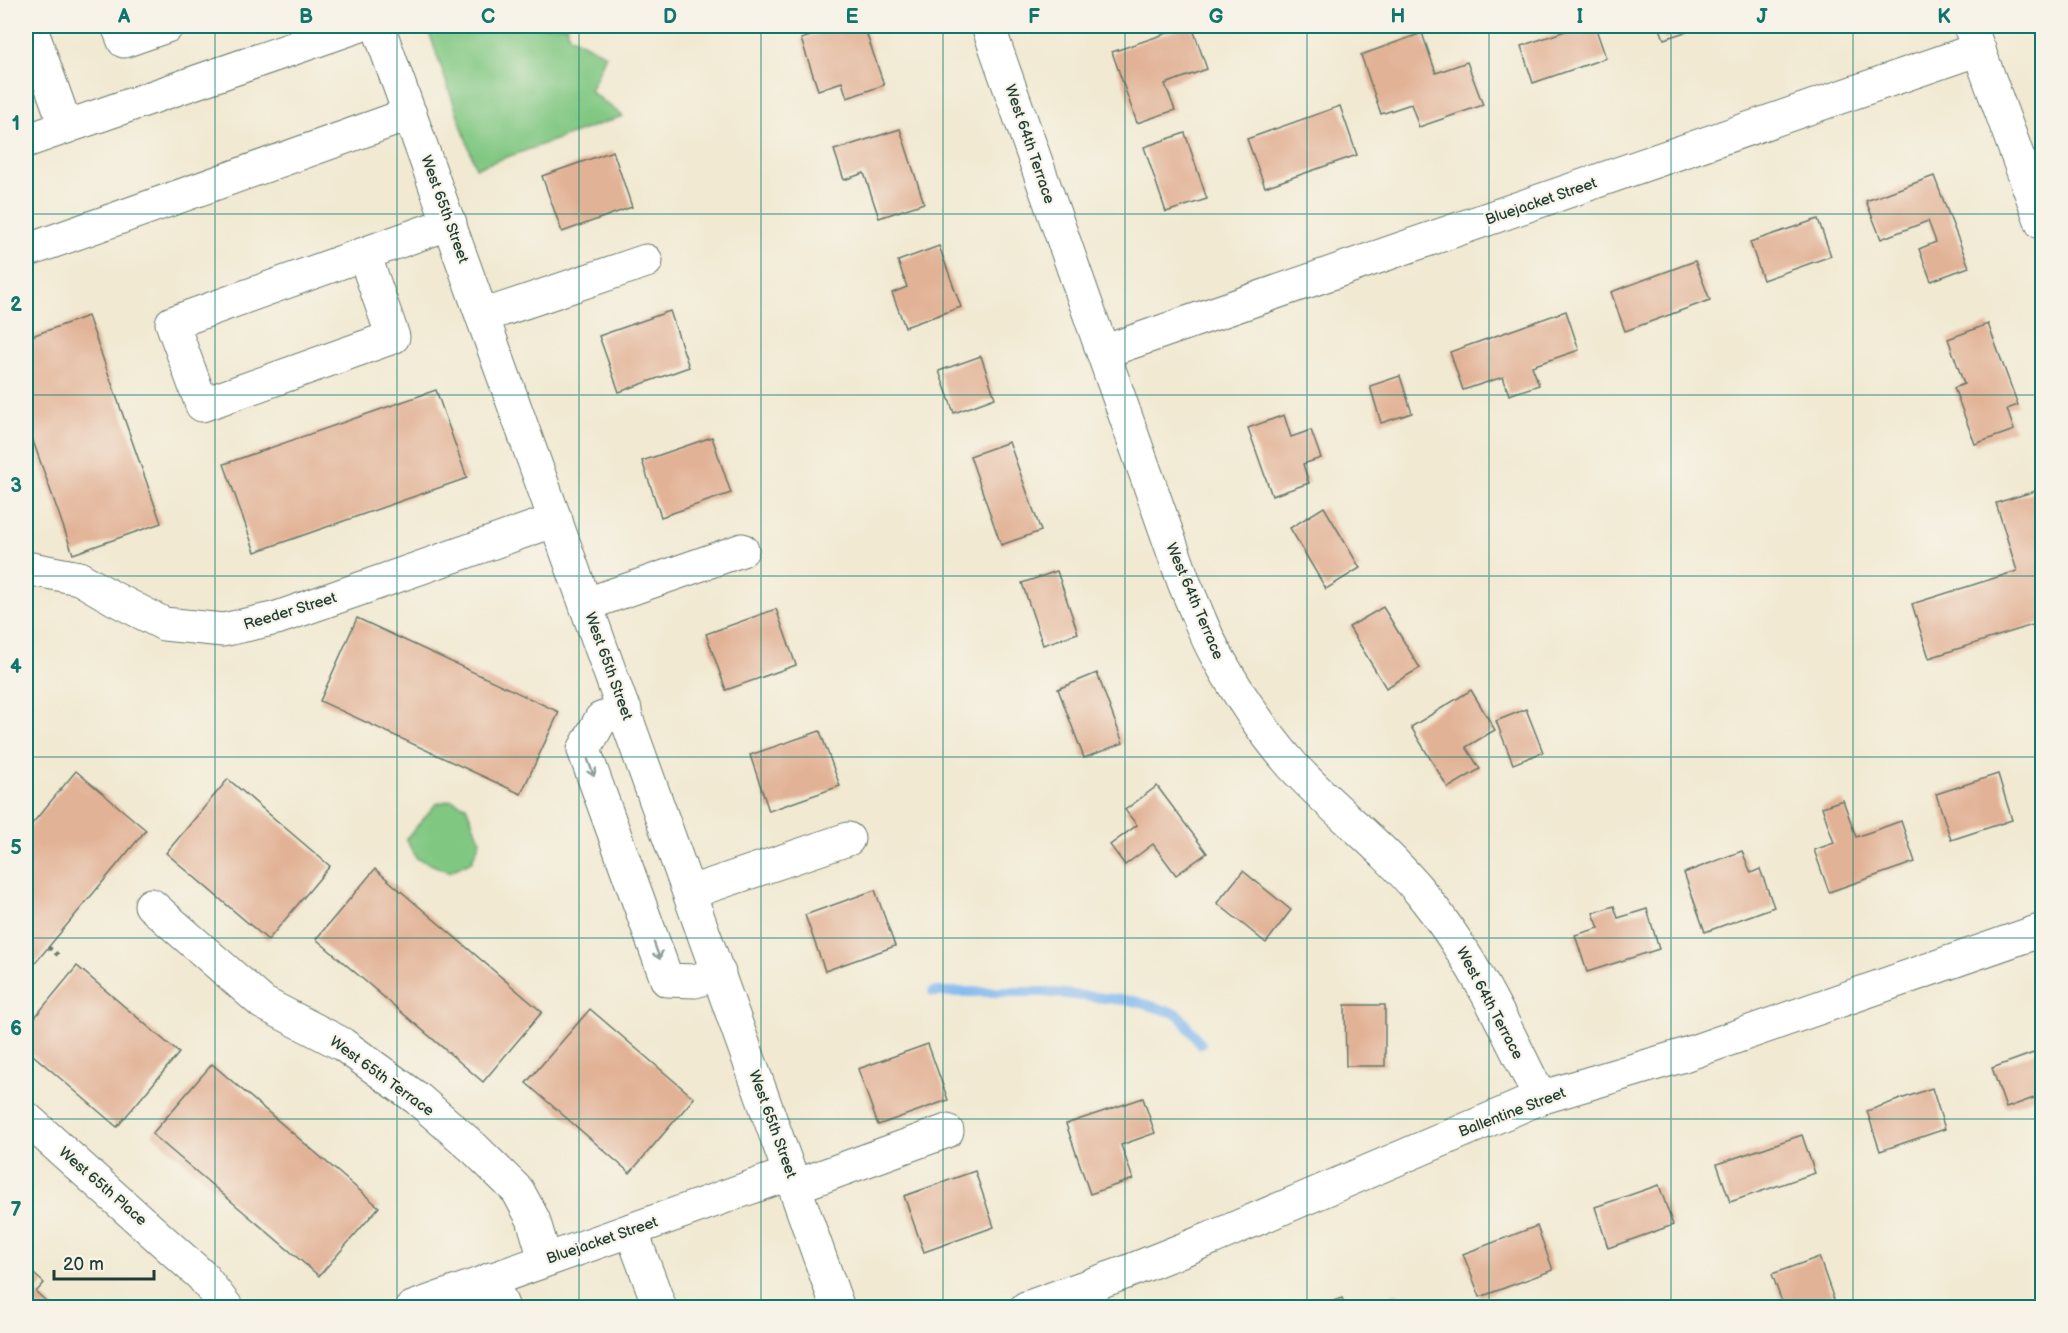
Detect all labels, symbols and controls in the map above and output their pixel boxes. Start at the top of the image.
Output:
text: A [117,5,131,29]
text: B [299,5,313,29]
text: C [481,5,495,29]
text: D [663,5,677,29]
text: E [846,5,859,29]
text: F [1028,5,1040,29]
text: G [1209,5,1224,29]
text: H [1391,5,1405,29]
text: I [1577,5,1583,29]
text: J [1757,5,1769,29]
text: K [1937,5,1951,29]
street label: West 64th Terrace [1000,82,1059,206]
text: 1 [12,112,20,136]
street label: West 65th Street [416,153,473,266]
street label: Bluejacket Street [1483,173,1600,229]
text: 2 [10,293,22,317]
text: 3 [10,474,22,498]
street label: West 64th Terrace [1161,540,1228,662]
street label: Reeder Street [241,588,339,635]
street label: West 65th Street [580,610,637,723]
text: 4 [10,655,22,679]
one-way arrow [586,758,597,776]
text: 5 [10,836,22,860]
one-way arrow [652,941,663,960]
street label: West 64th Terrace [1452,944,1527,1063]
text: 6 [10,1017,22,1041]
street label: West 65th Terrace [326,1032,438,1121]
street label: West 65th Street [744,1068,801,1181]
street label: Ballentine Street [1456,1083,1569,1142]
street label: West 65th Place [55,1143,151,1230]
text: 7 [10,1198,22,1222]
street label: Bluejacket Street [544,1212,661,1268]
scale bar [54,1243,154,1281]
text: 20 m [63,1254,104,1275]

